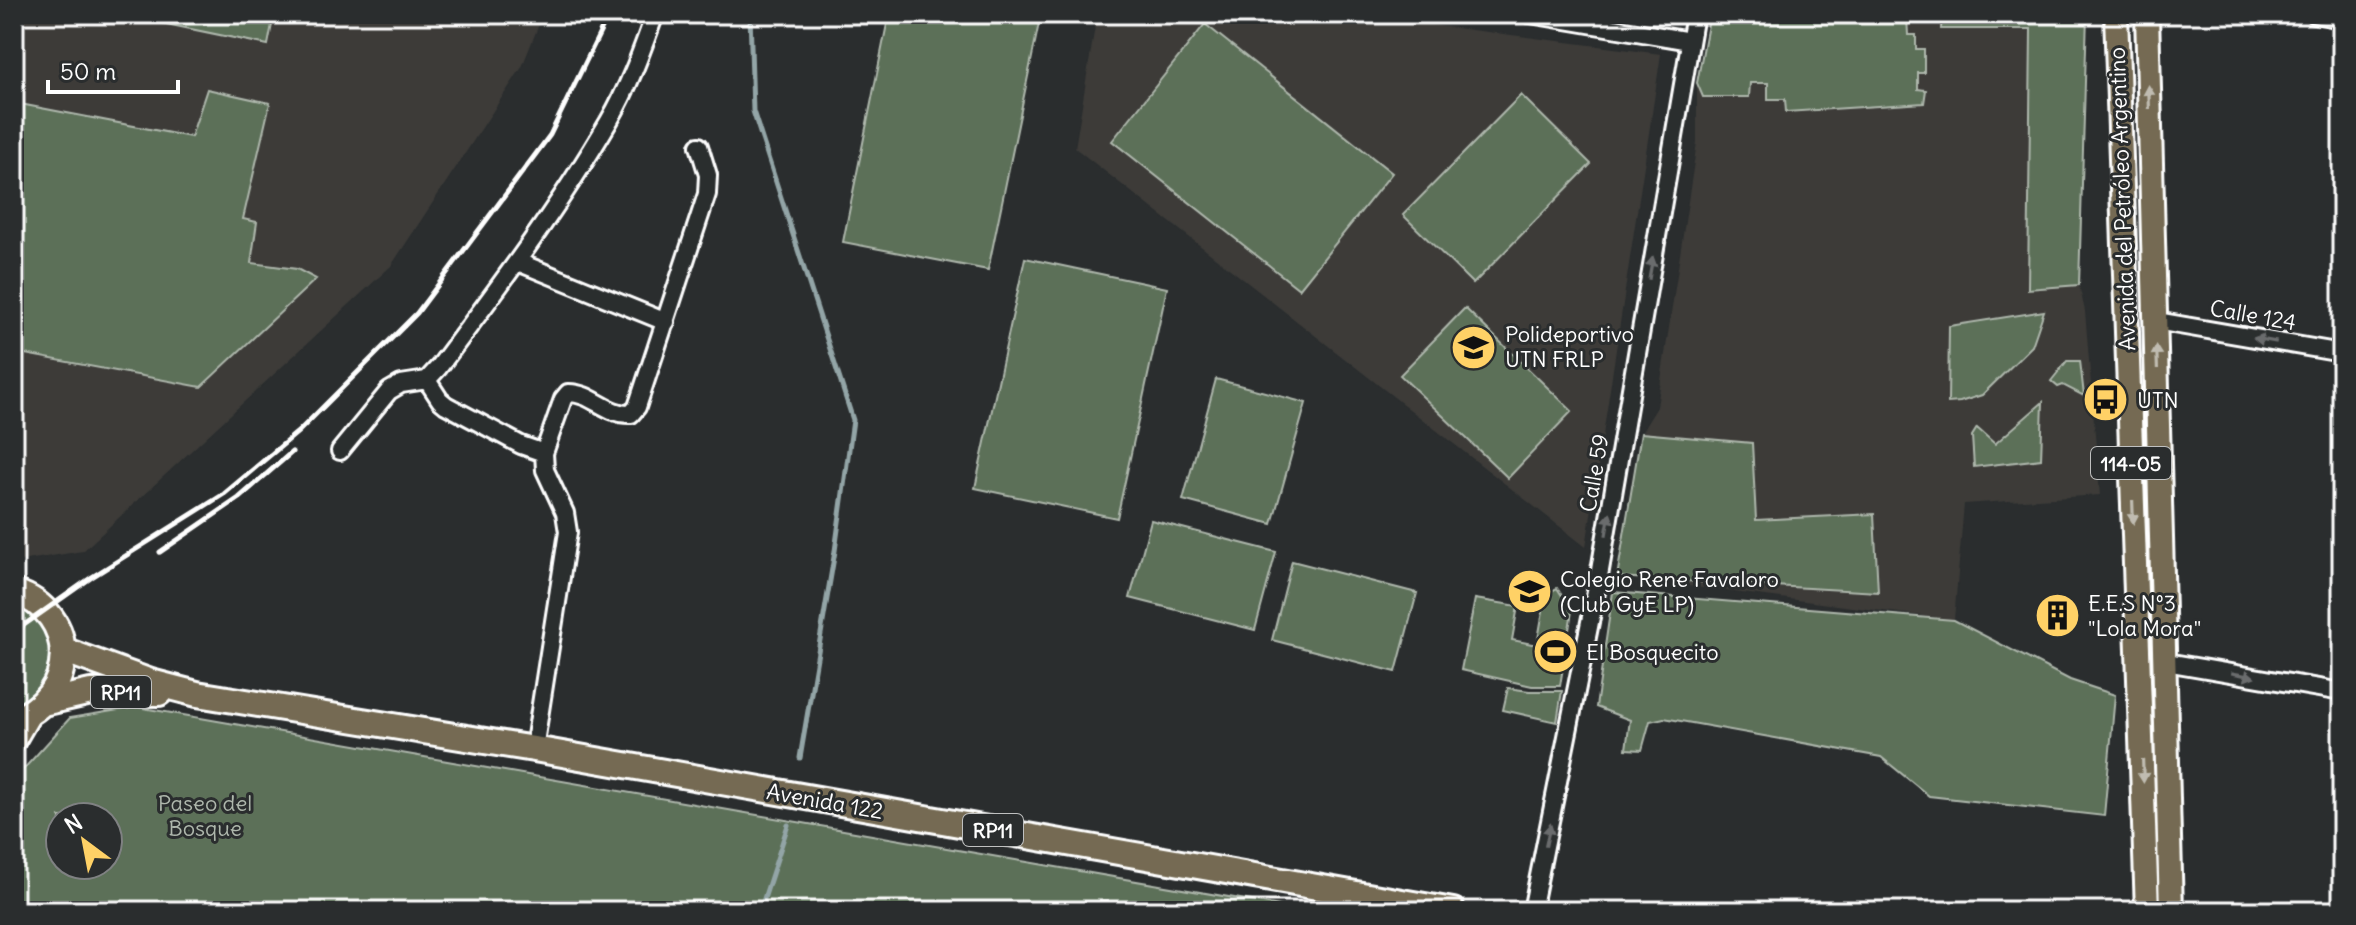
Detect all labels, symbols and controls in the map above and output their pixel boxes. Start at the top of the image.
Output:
scale bar [48,44,178,94]
street label: Avenida del Petróleo Argentino [2103,47,2141,351]
text: 50 m [60,56,116,86]
one-way arrow [2143,84,2156,109]
one-way arrow [1645,255,1658,280]
street label: Calle 124 [2208,294,2298,336]
place label: Polideportivo UTN FRLP [1505,320,1634,373]
school or university icon: Polideportivo UTN FRLP [1450,323,1498,371]
one-way arrow [2252,333,2277,346]
one-way arrow [2150,344,2163,369]
bus stop icon: UTN [2082,376,2130,424]
place label: UTN [2137,386,2179,414]
street label: Calle 59 [1573,432,1615,514]
road number: 114-05 [2091,447,2171,479]
one-way arrow [2127,500,2140,525]
one-way arrow [1602,512,1614,537]
place label: Colegio Rene Favaloro (Club GyE LP) [1560,565,1779,618]
school or university icon: Colegio Rene Favaloro (Club GyE LP) [1505,568,1553,616]
place label: E.E.S Nº3 "Lola Mora" [2088,589,2201,642]
building icon: E.E.S Nº3 "Lola Mora" [2033,592,2081,640]
sports icon: El Bosquecito [1531,628,1579,676]
place label: El Bosquecito [1586,638,1719,666]
one-way arrow [2231,669,2256,682]
road number: RP11 [91,676,151,708]
one-way arrow [2137,759,2150,784]
street label: Avenida 122 [765,777,885,825]
park label: Paseo del Bosque [158,789,252,842]
north arrow [44,801,124,881]
text: N [60,808,87,840]
road number: RP11 [963,814,1023,846]
one-way arrow [1542,822,1555,847]

